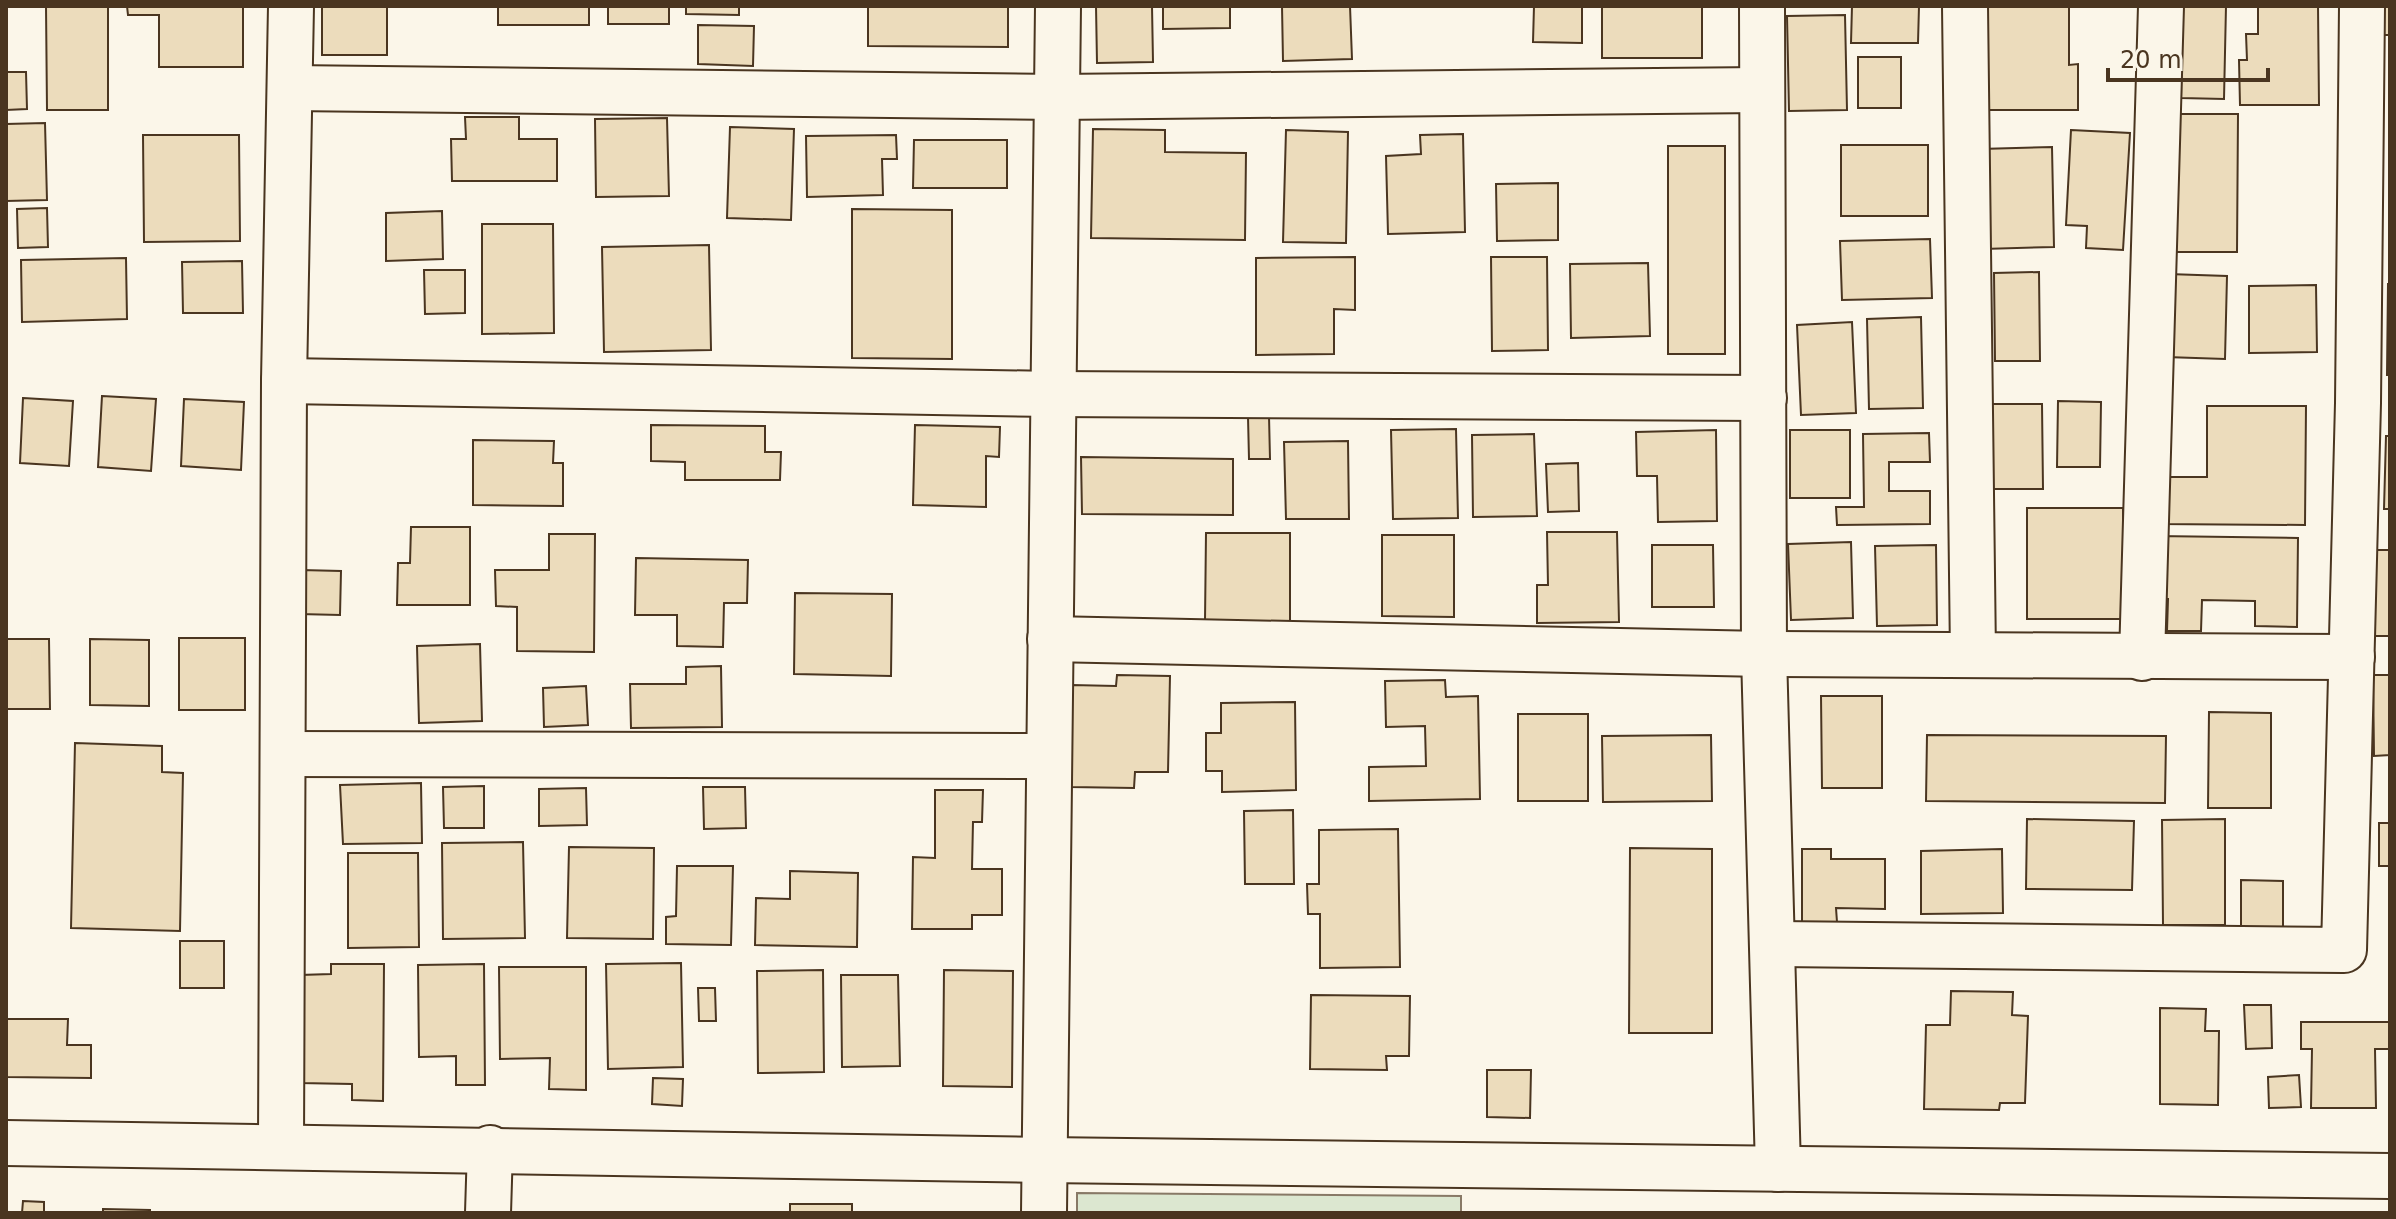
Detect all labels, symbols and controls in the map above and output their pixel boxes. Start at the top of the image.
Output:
scale bar [2108,32,2268,82]
text: 20 m [2120,46,2182,74]

